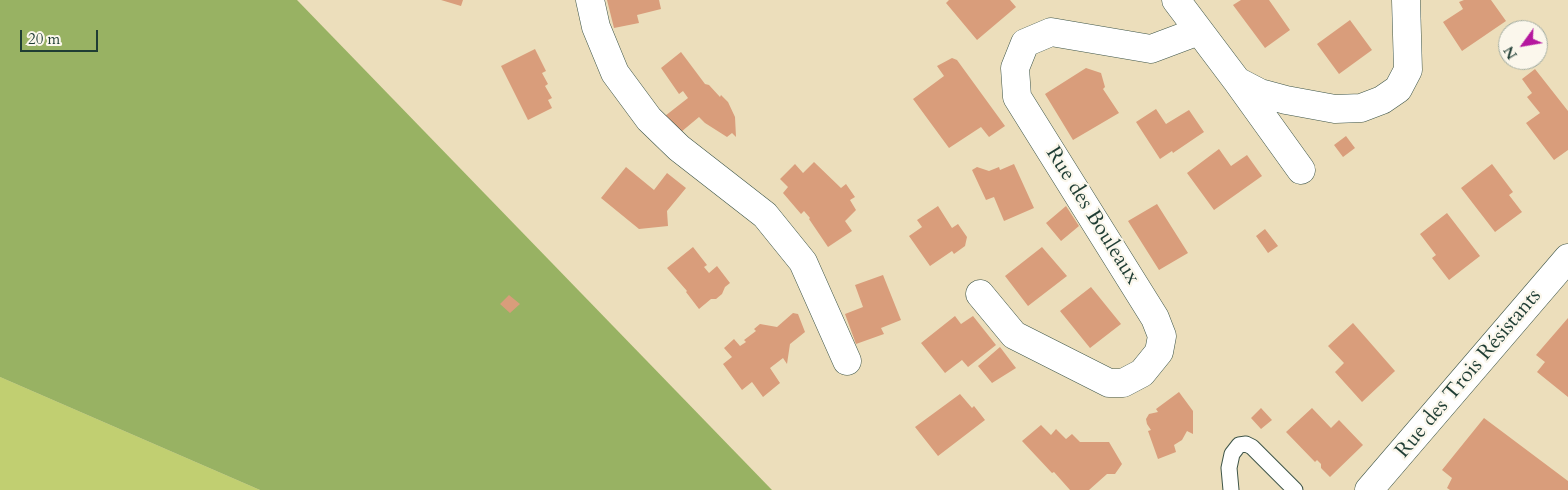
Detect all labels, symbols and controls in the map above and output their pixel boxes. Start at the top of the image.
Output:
scale bar [22,20,100,52]
north arrow [1498,20,1548,70]
text: 20 m [28,29,60,49]
text: N [1499,42,1522,63]
street label: Rue des Bouleaux [1040,142,1144,290]
street label: Rue des Trois Résistants [1391,284,1547,464]

